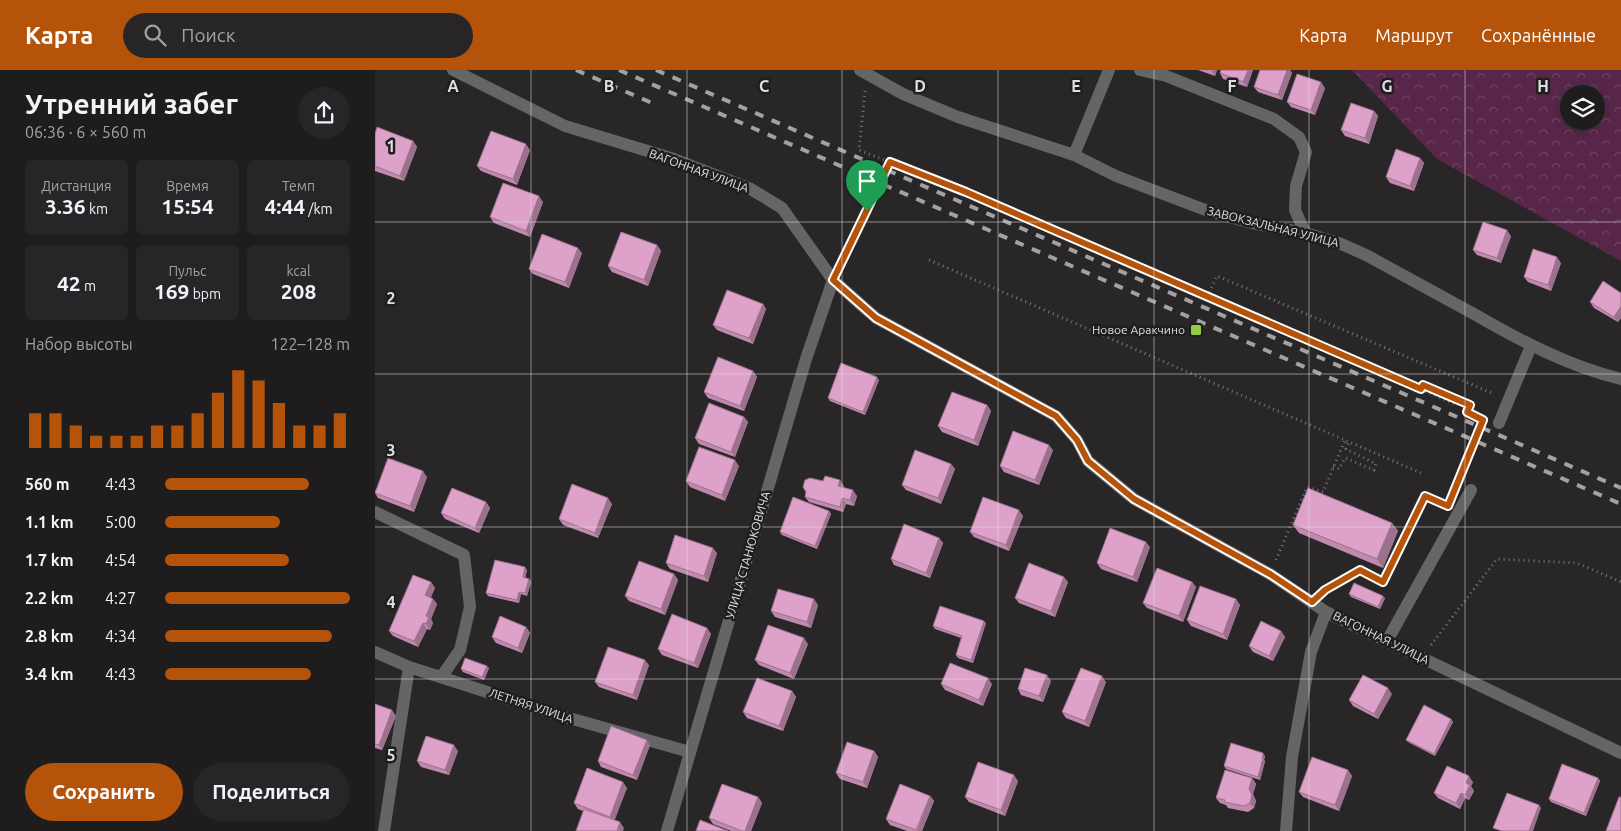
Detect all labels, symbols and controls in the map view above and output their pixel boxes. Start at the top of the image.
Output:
search box [123,13,473,58]
icon: search [141,21,169,49]
text: Карта [25,22,93,49]
text: Поиск [181,24,235,46]
text: Карта [1299,25,1347,45]
text: Маршрут [1375,25,1453,45]
text: Сохранённые [1481,25,1596,45]
text: A [447,77,459,95]
text: B [604,77,614,95]
text: C [759,77,769,95]
text: D [914,77,926,95]
text: E [1071,77,1081,95]
text: F [1228,77,1237,95]
text: G [1381,77,1393,95]
text: H [1537,77,1549,95]
map controls [1560,85,1605,130]
button: layers [1560,85,1605,130]
button: share [298,87,350,139]
text: Утренний забег [25,88,238,119]
text: 06:36 · 6 × 560 m [25,123,146,141]
text: 1 [386,137,396,155]
street label: ВАГОННАЯ УЛИЦА [648,146,751,195]
pin [846,160,888,211]
icon: arrive [853,167,881,195]
text: Дистанция [41,178,112,194]
text: Время [166,178,209,194]
text: Темп [282,178,315,194]
text: 3.36 [45,194,86,218]
text: 15:54 [161,194,214,218]
text: 4:44 [264,194,305,218]
text: km [86,201,108,217]
text: /km [305,201,333,217]
street label: ЗАВОКЗАЛЬНАЯ УЛИЦА [1206,204,1341,249]
text: Пульс [168,263,207,279]
text: kcal [286,263,311,279]
text: 42 [57,271,81,295]
text: m [81,278,96,294]
text: 169 [154,279,189,303]
text: 208 [281,279,316,303]
text: bpm [189,286,221,302]
text: 2 [386,289,396,307]
place label: Новое Аракчино [1092,323,1185,336]
marker: Новое Аракчино [1189,323,1203,337]
text: Набор высоты [25,335,133,353]
text: 122–128 m [270,335,350,353]
text: 3 [386,441,396,459]
text: 560 m [25,475,70,493]
text: 4:43 [105,475,136,493]
street label: УЛИЦА СТАНЮКОВИЧА [723,489,772,620]
text: 1.1 km [25,513,74,531]
text: 5:00 [105,513,136,531]
text: 1.7 km [25,551,74,569]
text: 4:54 [105,551,136,569]
text: 2.2 km [25,589,74,607]
text: 4:27 [105,589,136,607]
text: 4 [386,593,396,611]
street label: ВАГОННАЯ УЛИЦА [1331,609,1431,666]
text: 2.8 km [25,627,74,645]
text: 4:34 [105,627,136,645]
text: 3.4 km [25,665,74,683]
text: 4:43 [105,665,136,683]
street label: ЛЕТНЯЯ УЛИЦА [488,686,575,725]
text: 5 [386,746,396,764]
button: Сохранить [25,763,183,821]
button: Поделиться [193,763,350,821]

